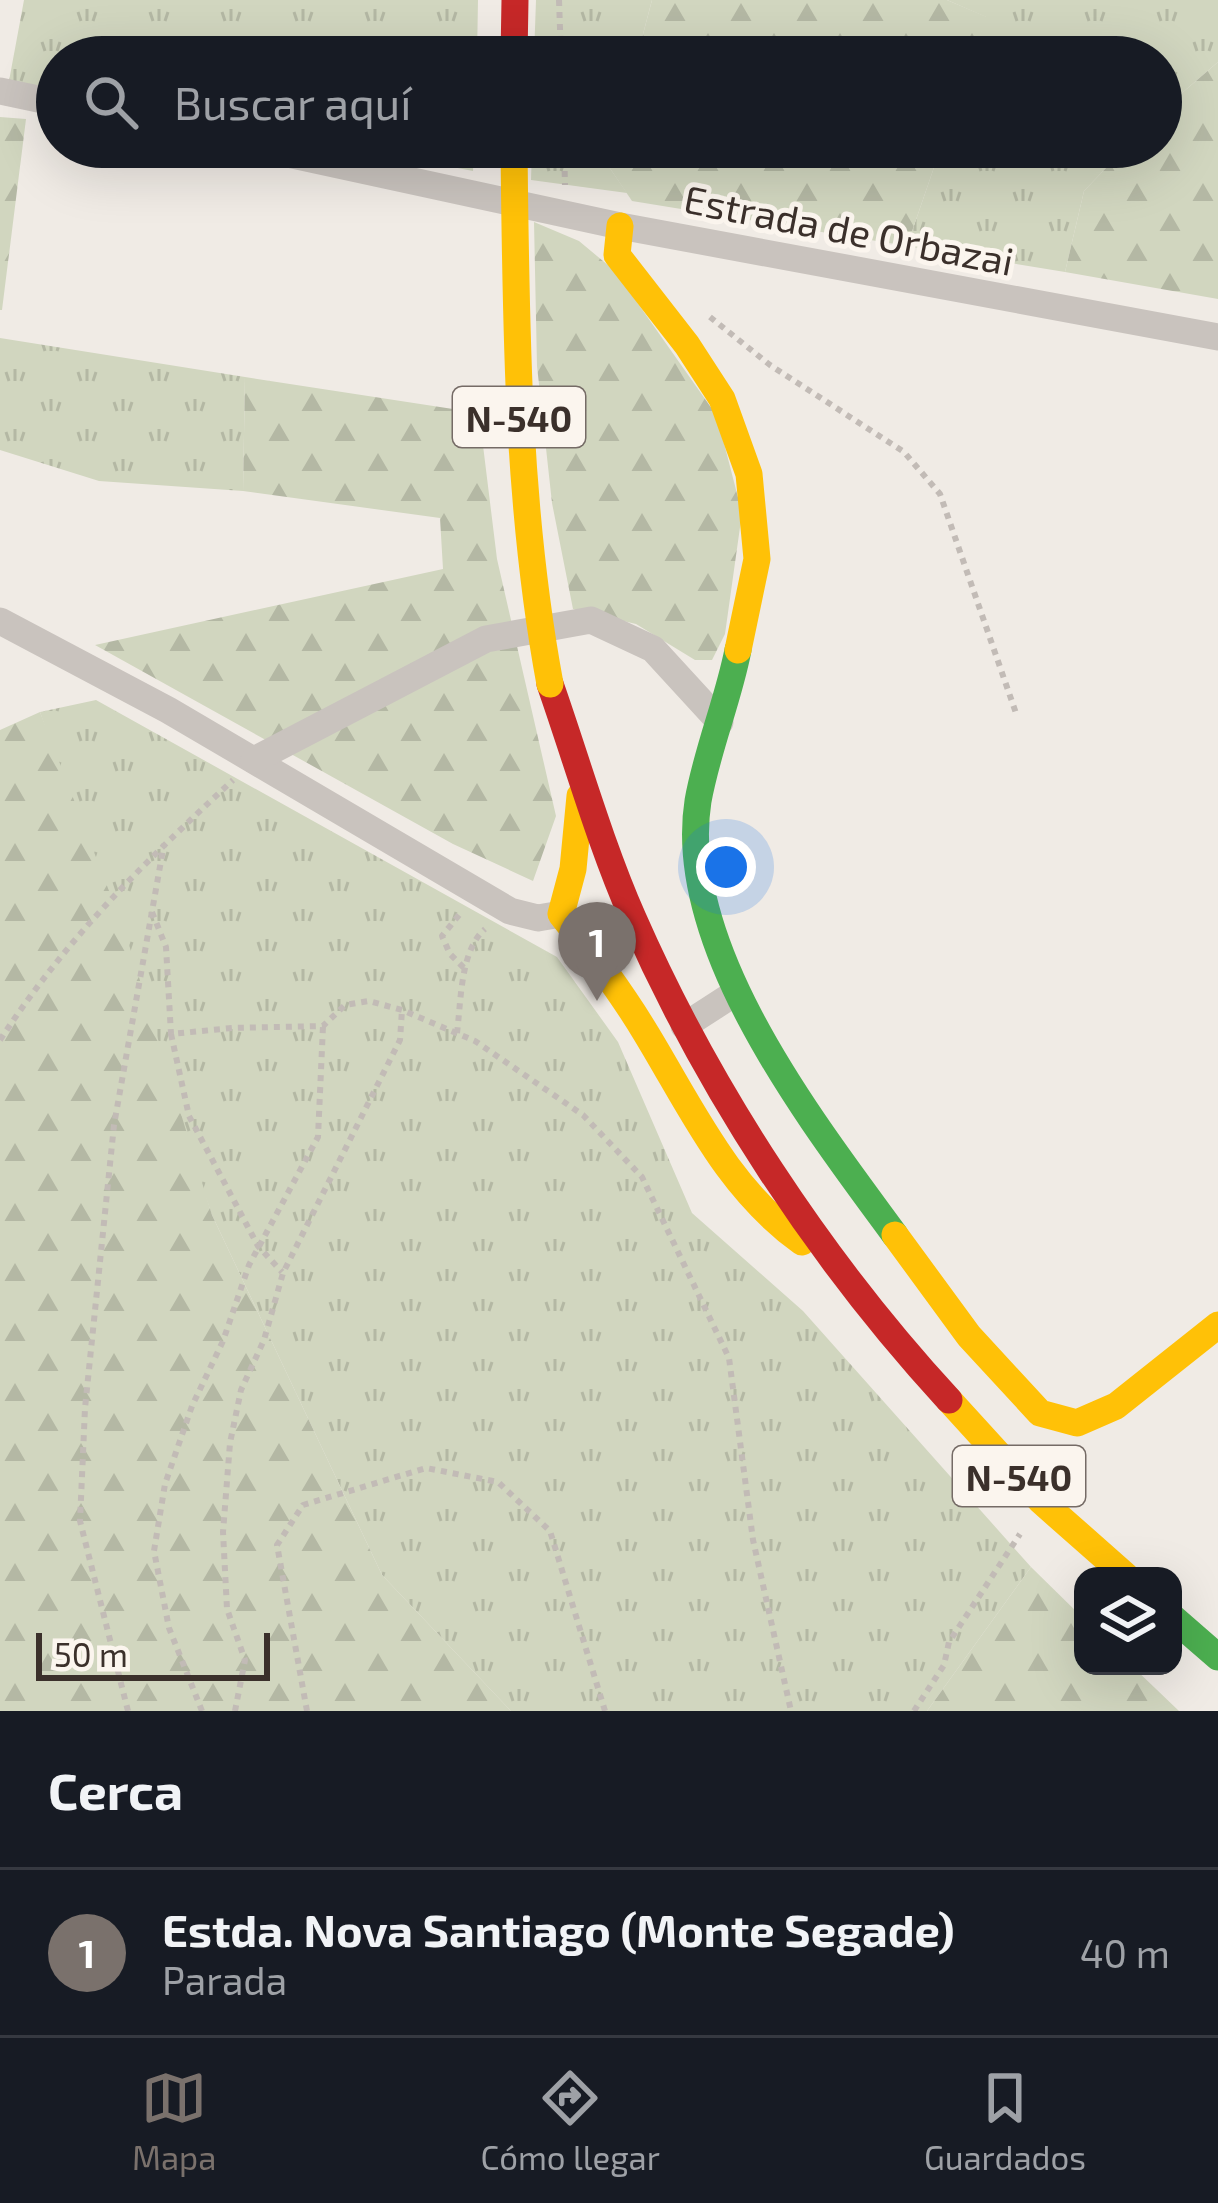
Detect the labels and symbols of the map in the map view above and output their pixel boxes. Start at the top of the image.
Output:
street label: Estrada de Orbazai [680,174,1018,284]
road number: N-540 [453,387,585,447]
your location [696,837,756,897]
pin: 1 [558,902,636,1001]
road number: N-540 [953,1446,1085,1506]
scale bar [36,1627,270,1680]

